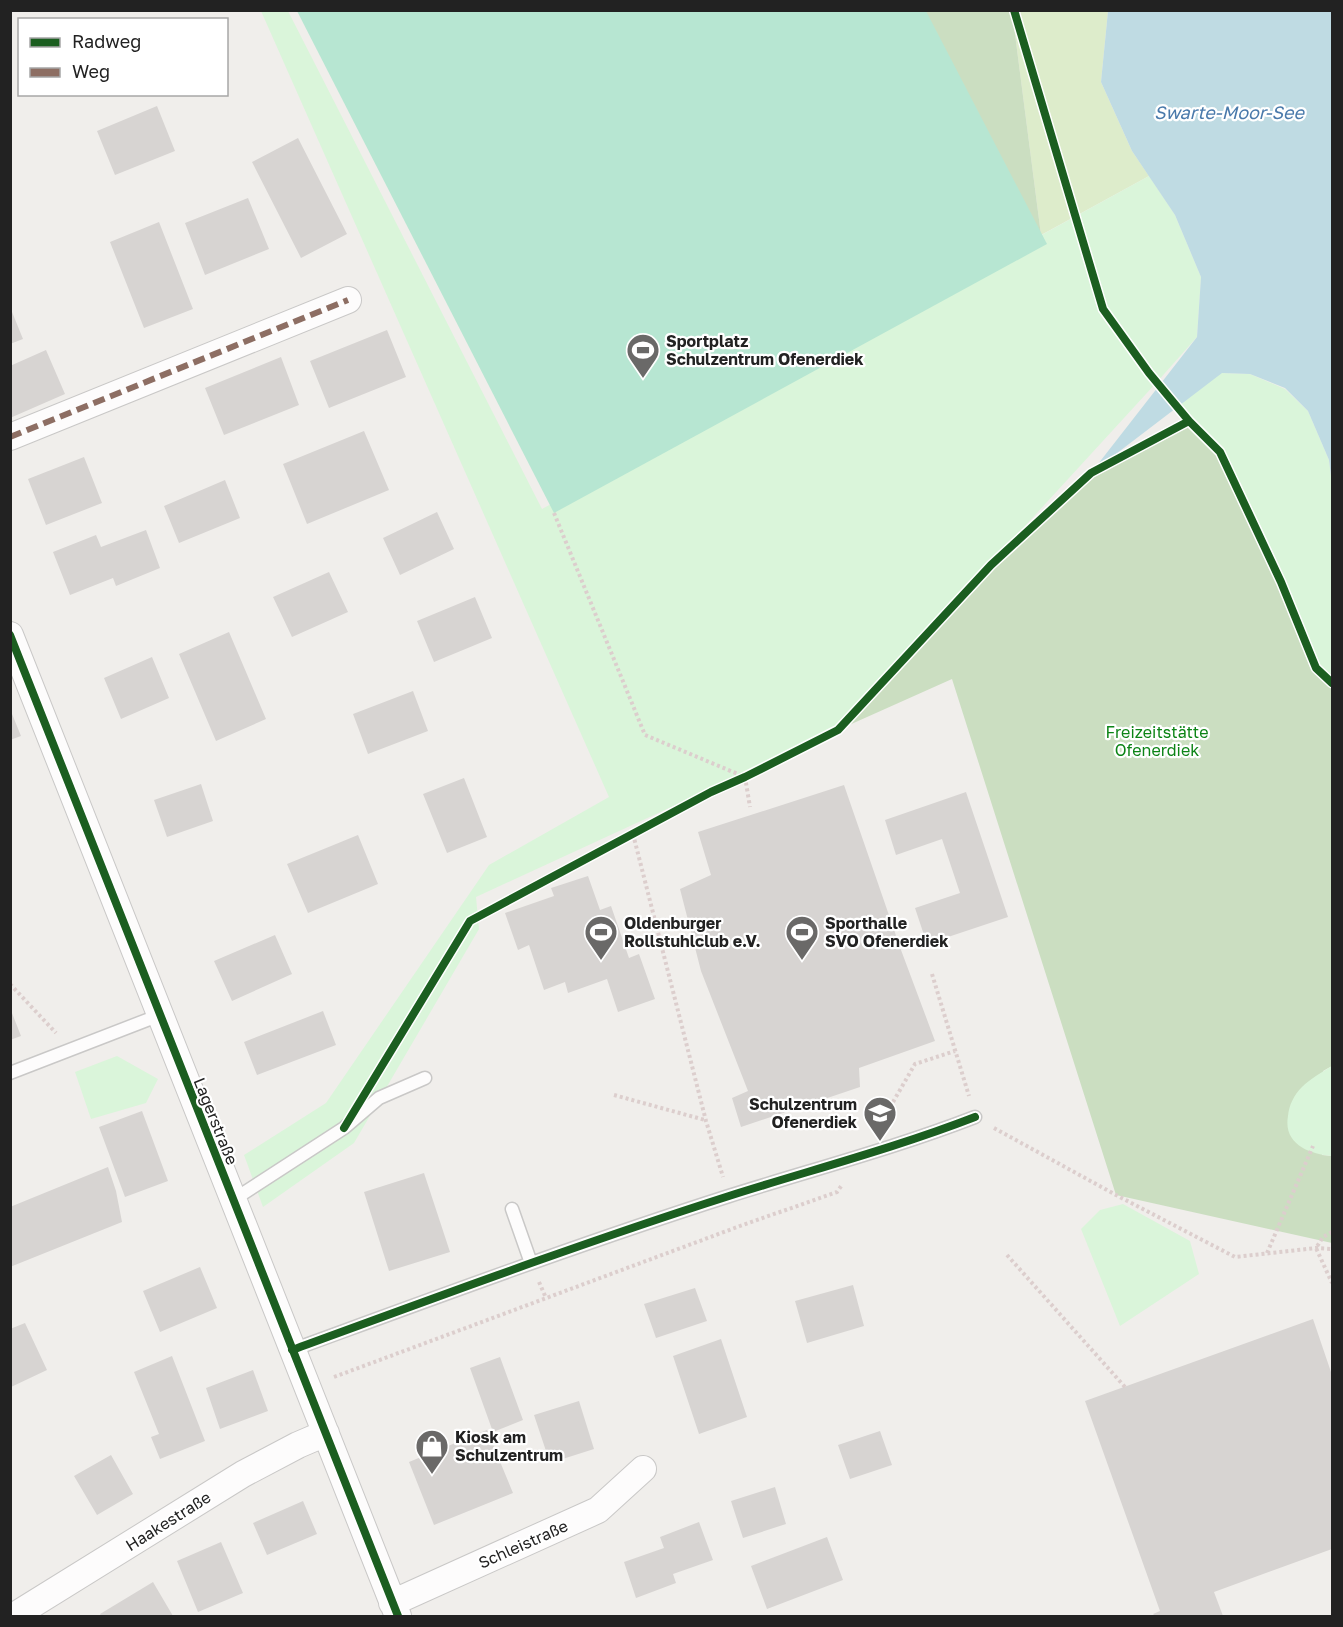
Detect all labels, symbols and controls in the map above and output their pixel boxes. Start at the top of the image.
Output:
legend [18,18,228,96]
text: Radweg [72,30,141,52]
text: Weg [72,60,110,82]
water label: Swarte-Moor-See [1154,101,1305,123]
place label: Sportplatz Schulzentrum Ofenerdiek [666,331,864,369]
sports icon: Sportplatz Schulzentrum Ofenerdiek [625,332,661,379]
park label: Freizeitstätte Ofenerdiek [1106,722,1208,760]
place label: Oldenburger Rollstuhlclub e.V. [624,913,761,951]
place label: Sporthalle SVO Ofenerdiek [825,913,949,951]
sports icon: Oldenburger Rollstuhlclub e.V. [583,914,619,961]
sports icon: Sporthalle SVO Ofenerdiek [784,914,820,961]
street label: Lagerstraße [189,1074,243,1168]
place label: Schulzentrum Ofenerdiek [749,1094,858,1132]
school or university icon: Schulzentrum Ofenerdiek [862,1095,898,1142]
place label: Kiosk am Schulzentrum [455,1427,563,1465]
shop icon: Kiosk am Schulzentrum [414,1428,450,1475]
street label: Haakestraße [122,1487,214,1555]
street label: Schleistraße [475,1515,571,1573]

